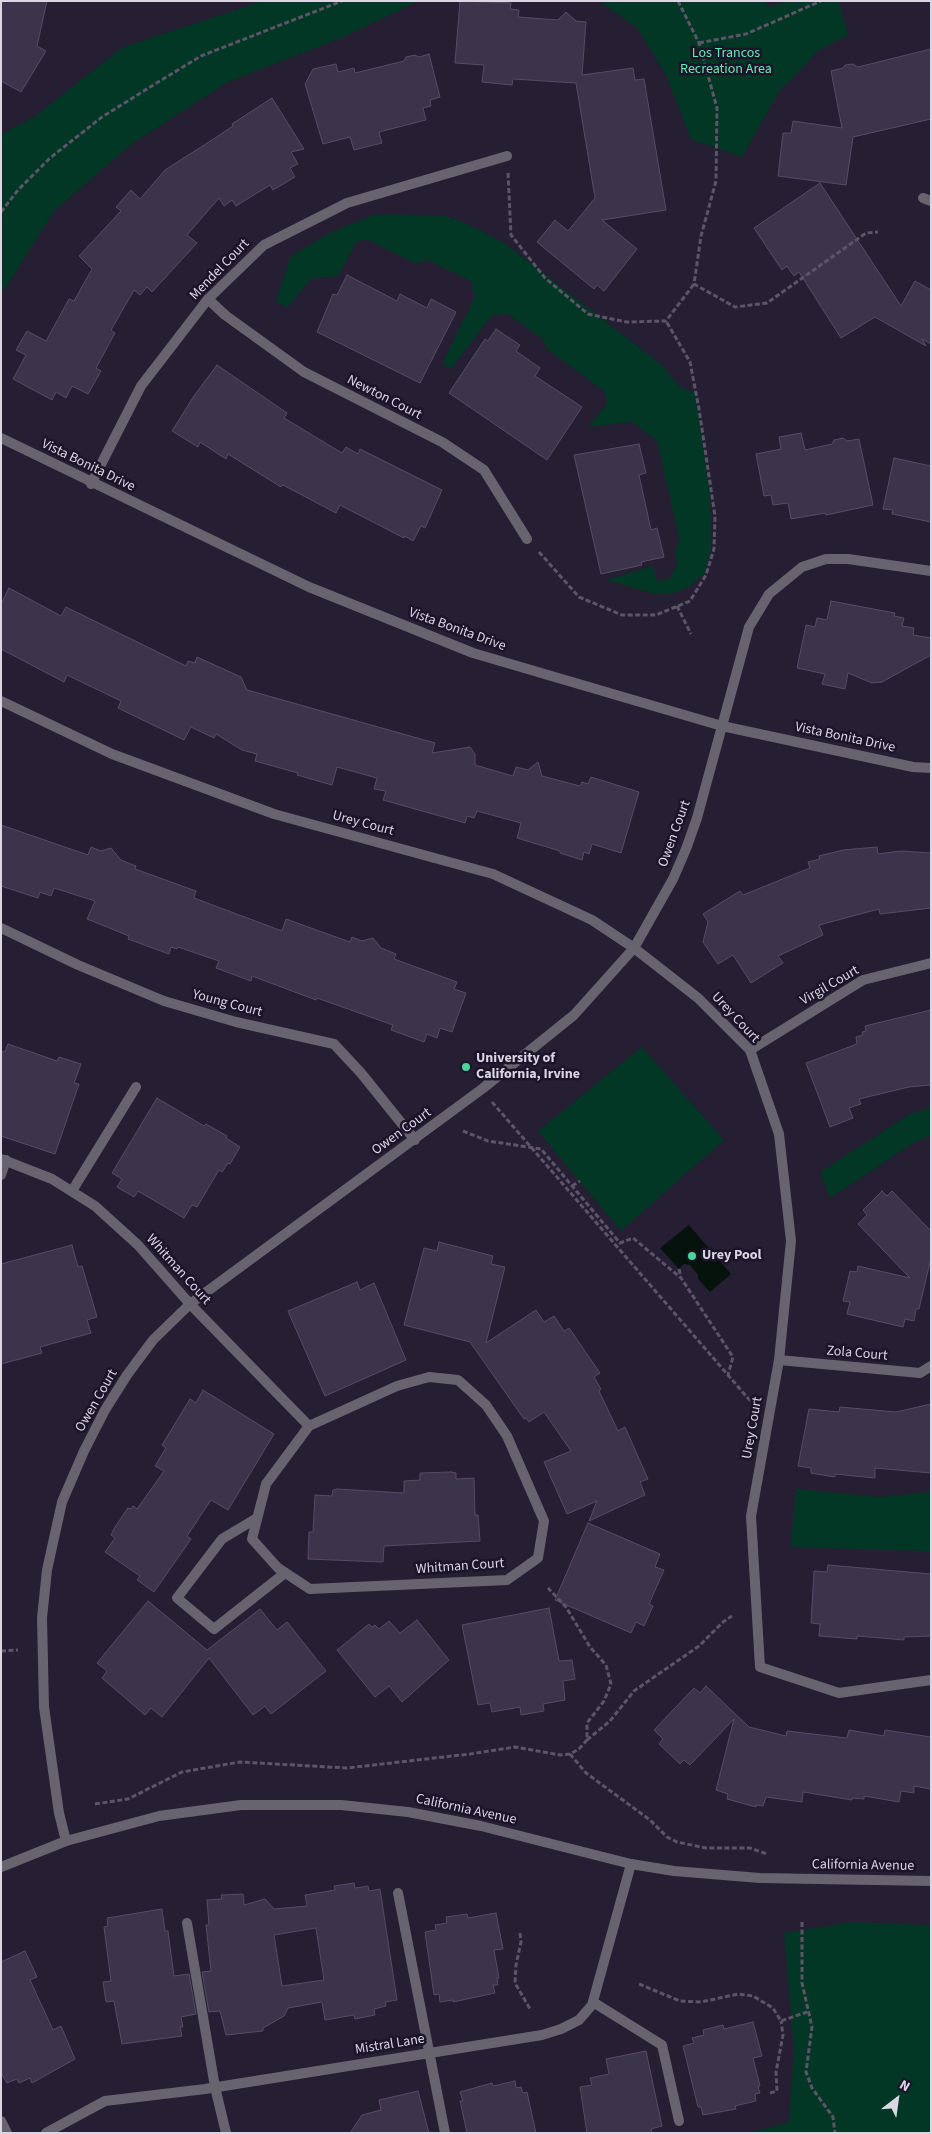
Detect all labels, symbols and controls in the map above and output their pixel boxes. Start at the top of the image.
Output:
park label: Los Trancos Recreation Area [680,46,772,78]
street label: Mendel Court [187,236,253,304]
street label: Newton Court [344,372,424,424]
street label: Vista Bonita Drive [38,436,138,496]
street label: Vista Bonita Drive [406,605,508,655]
street label: Vista Bonita Drive [793,719,897,757]
street label: Owen Court [655,798,695,870]
street label: Urey Court [330,808,396,840]
street label: Virgil Court [798,962,862,1010]
street label: Young Court [190,987,264,1021]
street label: Urey Court [707,989,763,1047]
place label: University of California, Irvine [476,1051,580,1084]
marker: University of California, Irvine [460,1061,472,1073]
street label: Owen Court [369,1105,435,1159]
street label: Whitman Court [142,1231,214,1309]
place label: Urey Pool [702,1248,762,1264]
marker: Urey Pool [686,1250,698,1262]
street label: Zola Court [826,1343,888,1365]
street label: Owen Court [72,1367,122,1435]
street label: Urey Court [739,1396,767,1460]
street label: Whitman Court [415,1556,505,1578]
street label: California Avenue [414,1791,518,1829]
street label: California Avenue [812,1857,914,1875]
street label: Mistral Lane [354,2031,426,2059]
north arrow [872,2074,922,2124]
text: N [895,2075,914,2097]

